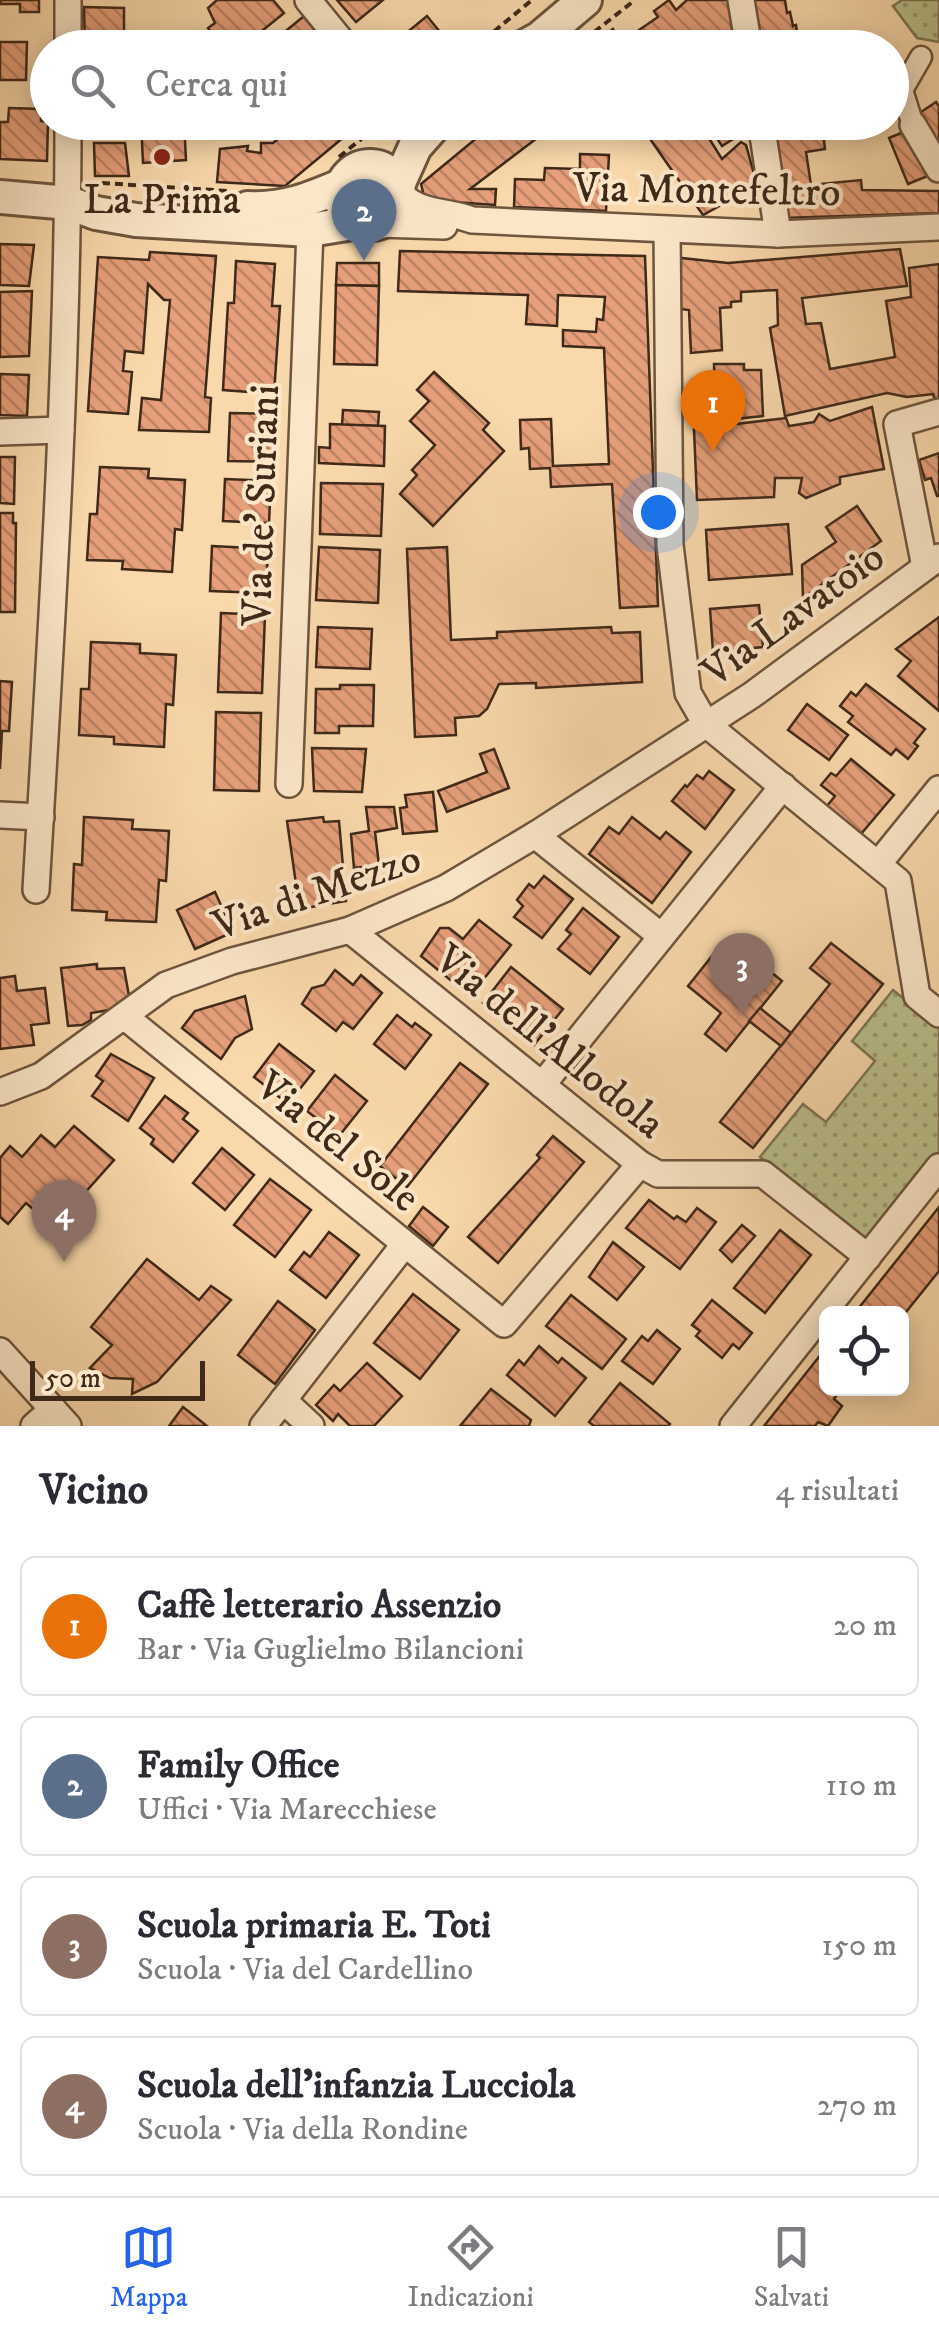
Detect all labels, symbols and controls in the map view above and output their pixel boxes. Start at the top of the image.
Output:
search box [30,30,909,140]
icon: search [65,58,120,113]
text: Cerca qui [145,61,288,109]
marker: La Prima [151,146,173,168]
street label: Via Montefeltro [572,163,841,219]
place label: La Prima [83,175,241,227]
pin: 2 [332,178,396,261]
pin: 1 [680,370,746,452]
street label: Via de' Suriani [232,384,292,628]
your location [633,487,684,538]
street label: Via Lavatoio [691,532,895,700]
street label: Via di Mezzo [205,833,428,953]
pin: 3 [710,932,774,1015]
street label: Via dell'Allodola [423,933,675,1151]
street label: Via del Sole [244,1060,430,1224]
pin: 4 [32,1180,96,1262]
map controls [819,1306,909,1396]
button: locate [819,1306,909,1396]
scale bar [30,1356,205,1400]
text: 50 m [45,1361,101,1396]
text: Vicino [40,1465,148,1517]
text: 4 risultati [776,1471,899,1511]
text: Caffè letterario Assenzio [137,1582,501,1630]
text: 1 [69,1606,80,1646]
text: 20 m [833,1606,897,1646]
text: Bar · Via Guglielmo Bilancioni [137,1630,524,1670]
text: Family Office [137,1742,339,1790]
text: 2 [67,1766,82,1806]
text: 110 m [825,1766,897,1806]
text: Uffici · Via Marecchiese [137,1790,437,1830]
text: Scuola primaria E. Toti [137,1902,491,1950]
text: 3 [69,1926,80,1966]
text: 150 m [821,1926,897,1966]
text: Scuola · Via del Cardellino [137,1950,473,1990]
text: Scuola dell'infanzia Lucciola [137,2062,575,2110]
text: 4 [65,2086,84,2126]
text: 270 m [817,2086,897,2126]
text: Scuola · Via della Rondine [137,2110,468,2150]
tab: Mappa [110,2220,188,2315]
tab: Indicazioni [408,2220,534,2315]
tab: Salvati [754,2220,829,2315]

